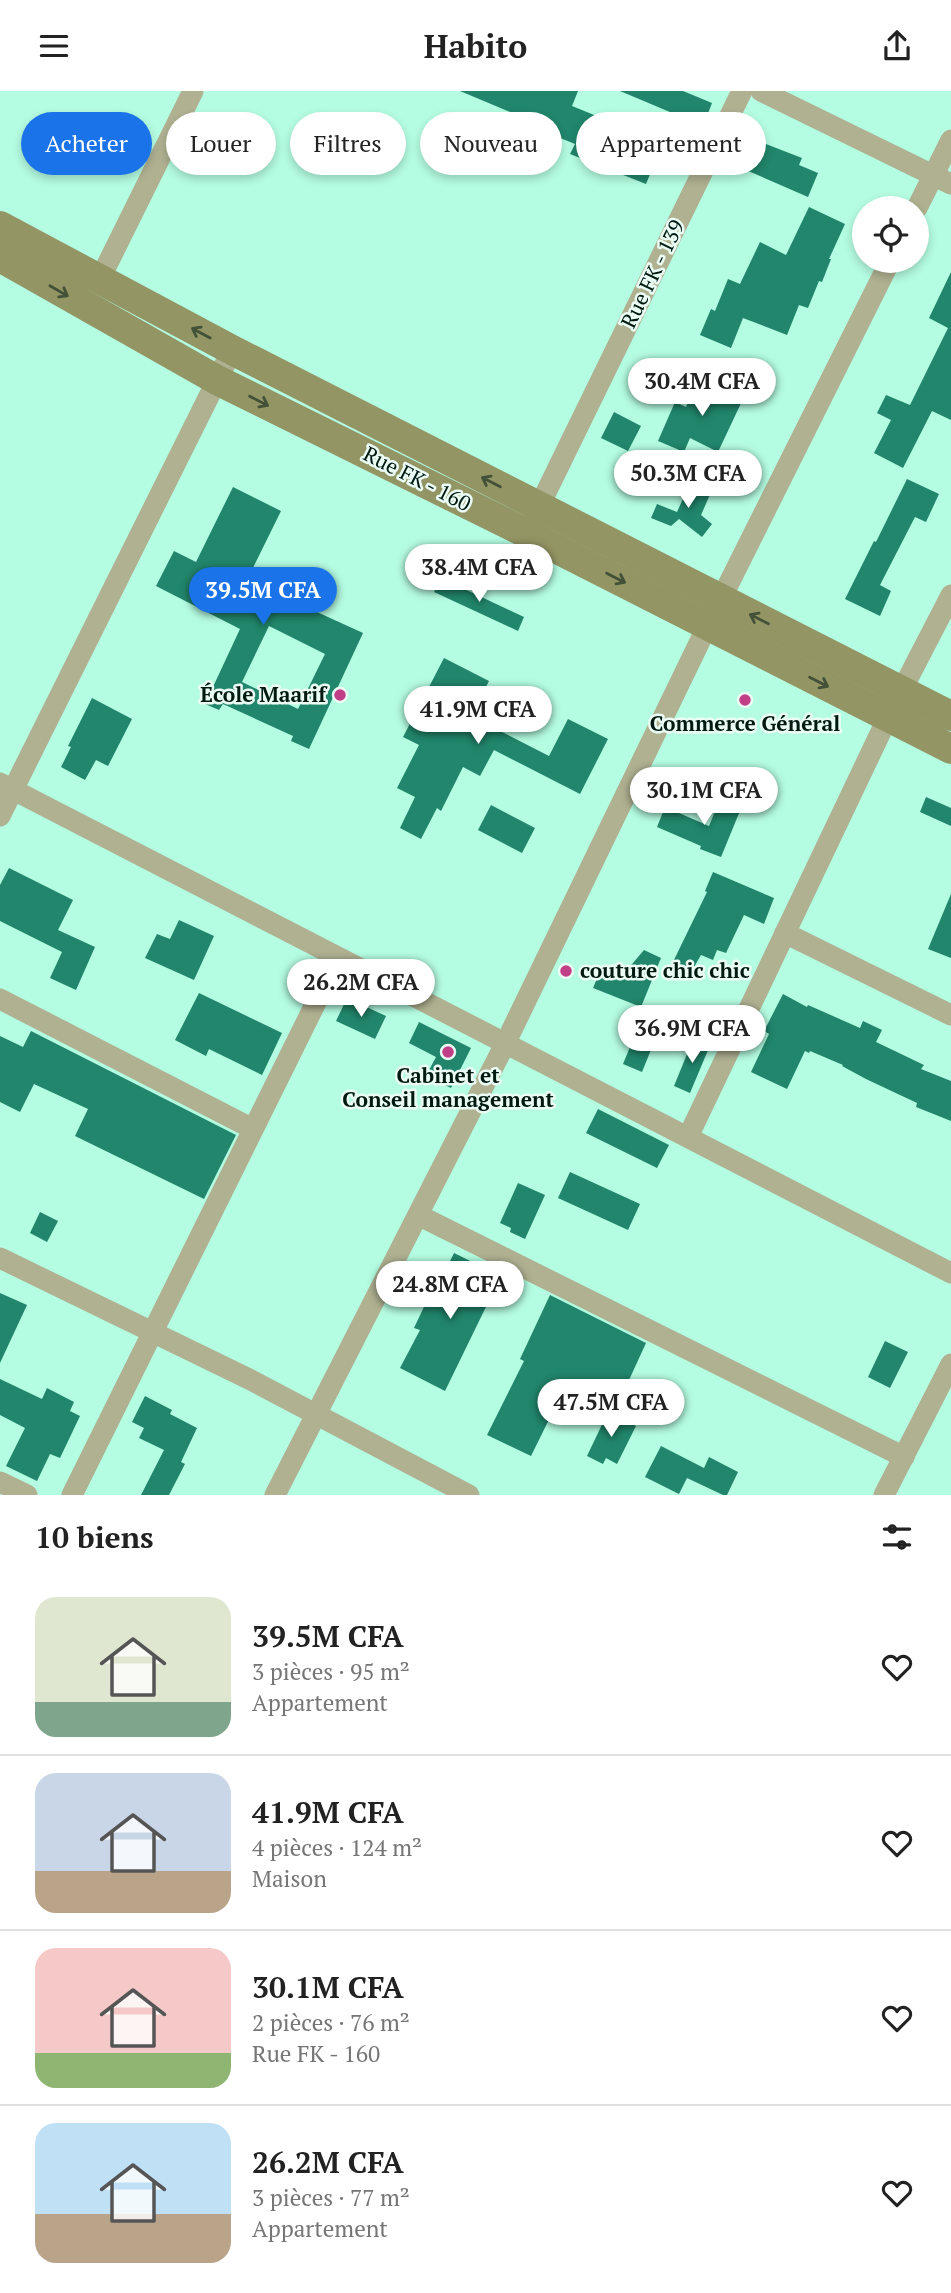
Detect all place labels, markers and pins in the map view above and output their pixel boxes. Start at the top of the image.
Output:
pin: 30.4M CFA [622,359,782,418]
pin: 50.3M CFA [608,451,768,510]
pin: 38.4M CFA [399,545,559,604]
pin: 39.5M CFA [183,567,343,627]
place label: École Maarif [200,680,328,708]
marker: École Maarif [332,687,348,703]
pin: 41.9M CFA [398,687,558,746]
marker: Commerce Général [737,692,753,708]
place label: Commerce Général [650,709,840,737]
pin: 30.1M CFA [624,767,784,827]
place label: couture chic chic [580,956,750,984]
pin: 26.2M CFA [281,960,441,1019]
marker: couture chic chic [558,963,574,979]
pin: 36.9M CFA [612,1005,772,1065]
marker: Cabinet et Conseil management [440,1044,456,1060]
place label: Cabinet et Conseil management [342,1061,554,1113]
pin: 24.8M CFA [370,1261,530,1321]
pin: 47.5M CFA [531,1379,691,1439]

